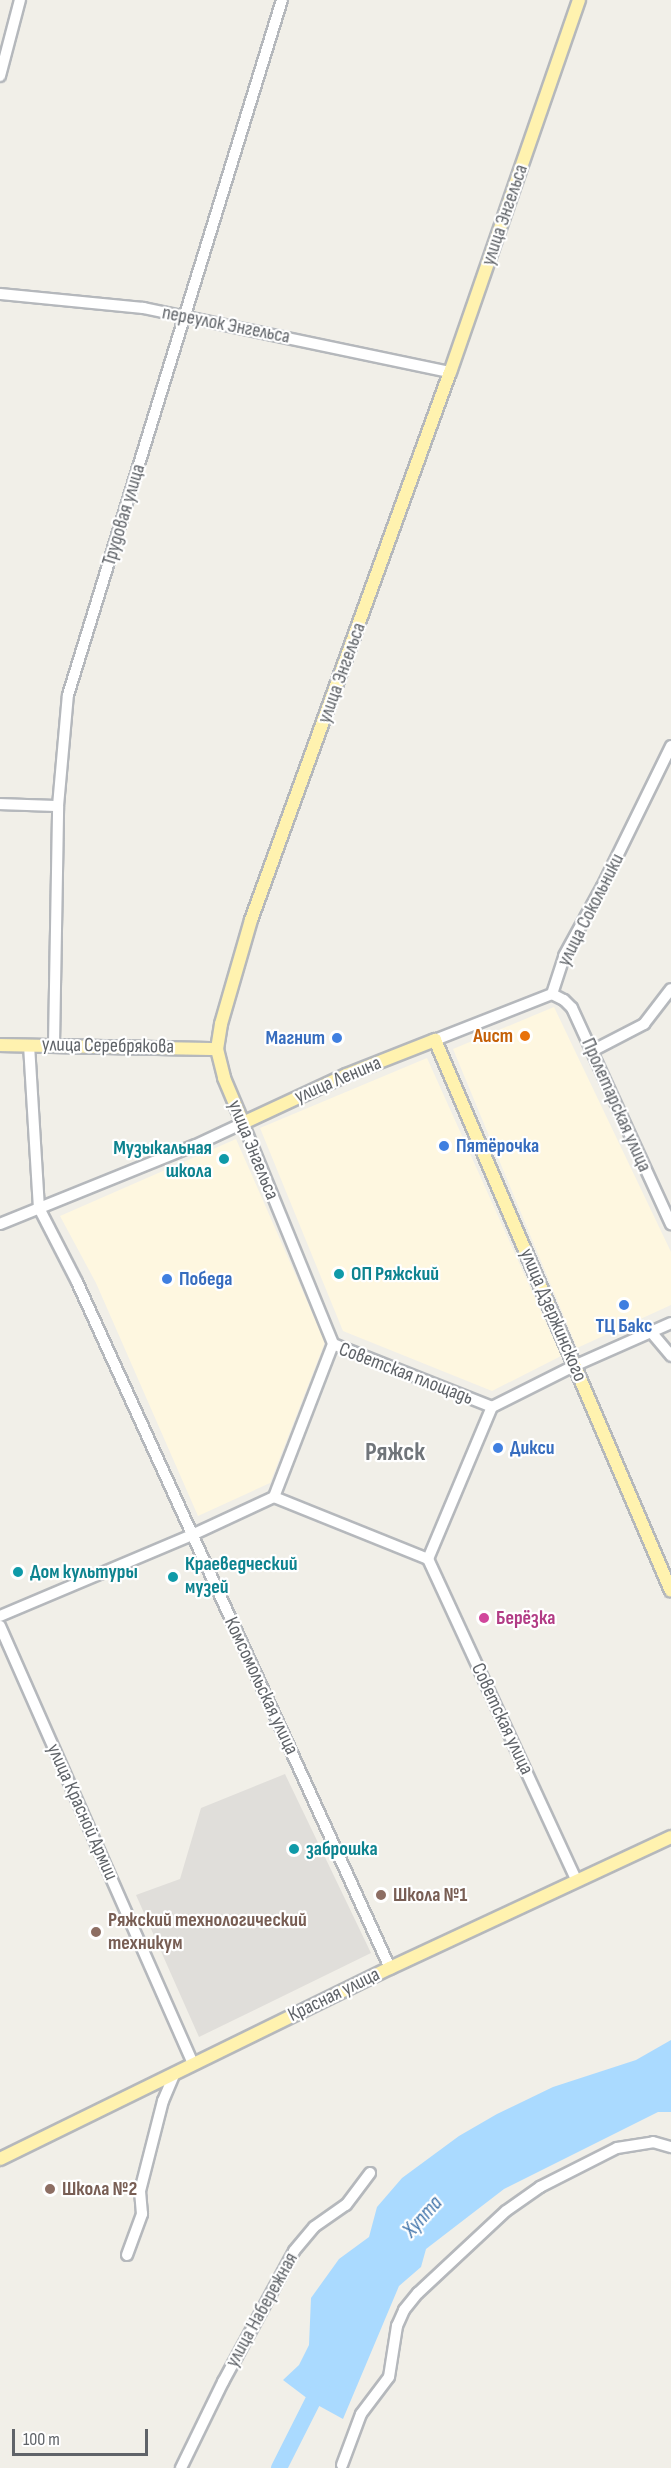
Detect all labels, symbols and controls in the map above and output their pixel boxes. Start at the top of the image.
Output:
street label: улица Энгельса [477,161,533,269]
street label: переулок Энгельса [160,301,292,349]
street label: Трудовая улица [97,461,151,569]
street label: улица Энгельса [313,619,371,727]
street label: улица Сокольники [552,850,630,970]
place label: Аист [473,1024,513,1048]
place label: Магнит [266,1026,325,1050]
marker: Аист [518,1029,532,1043]
marker: Магнит [330,1031,344,1045]
street label: улица Серебрякова [42,1033,174,1059]
street label: Пролетарская улица [576,1034,656,1176]
street label: улица Ленина [291,1051,385,1109]
street label: улица Энгельса [222,1097,284,1203]
place label: Пятёрочка [456,1134,539,1158]
place label: Музыкальная школа [113,1136,212,1183]
marker: Пятёрочка [437,1139,451,1153]
marker: Музыкальная школа [217,1152,231,1166]
street label: улица Дзержинского [514,1245,592,1385]
place label: ОП Ряжский [351,1262,439,1286]
place label: Победа [179,1267,232,1291]
marker: ОП Ряжский [332,1267,346,1281]
marker: Победа [160,1272,174,1286]
marker: ТЦ Бакс [617,1298,631,1312]
place label: ТЦ Бакс [596,1314,652,1338]
street label: Советская площадь [335,1337,477,1411]
place label: Дикси [510,1436,555,1460]
district label: Ряжск [365,1437,425,1469]
marker: Дикси [491,1441,505,1455]
place label: Краеведческий музей [185,1553,297,1600]
place label: Дом культуры [30,1560,138,1584]
marker: Дом культуры [11,1565,25,1579]
marker: Краеведческий музей [166,1570,180,1584]
place label: Берёзка [496,1606,555,1630]
marker: Берёзка [477,1611,491,1625]
street label: Комсомольская улица [219,1613,303,1759]
street label: Советская улица [466,1659,538,1779]
street label: улица Красной Армии [41,1740,123,1884]
place label: заброшка [306,1837,378,1861]
marker: заброшка [287,1842,301,1856]
place label: Школа №1 [393,1883,467,1907]
marker: Школа №1 [374,1888,388,1902]
place label: Ряжский технологический техникум [108,1908,307,1955]
marker: Ряжский технологический техникум [89,1925,103,1939]
street label: Красная улица [284,1963,384,2027]
place label: Школа №2 [62,2177,137,2201]
marker: Школа №2 [43,2182,57,2196]
water label: Хупта [398,2191,448,2243]
street label: улица Набережная [221,2248,303,2372]
scale bar [15,2417,152,2455]
text: 100 m [23,2429,60,2450]

